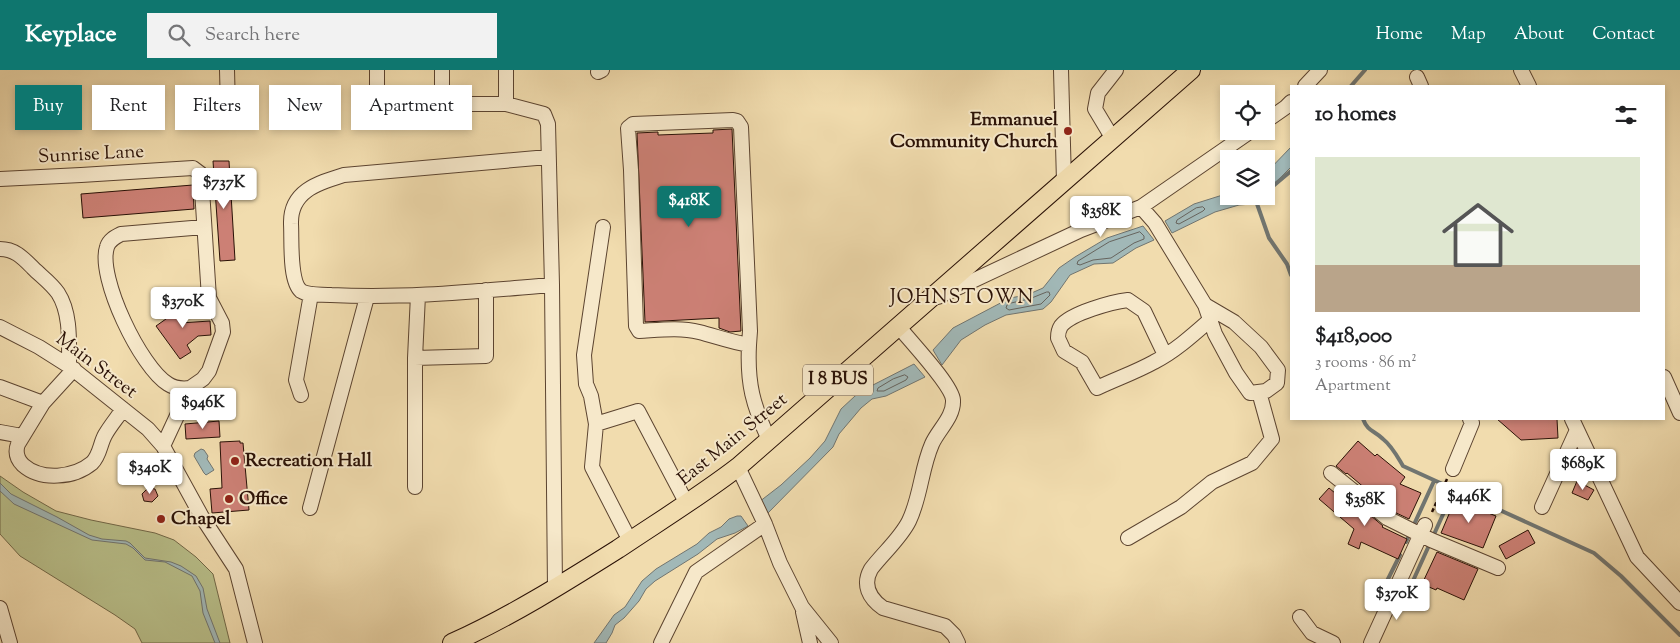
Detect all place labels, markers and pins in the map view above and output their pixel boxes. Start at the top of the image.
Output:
place label: Emmanuel Community Church [890,107,1059,156]
marker: Emmanuel Community Church [1062,125,1074,137]
pin: $737K [189,168,259,210]
pin: $418K [654,186,724,228]
pin: $358K [1066,196,1136,238]
pin: $370K [148,286,218,329]
pin: $946K [168,388,238,430]
place label: Recreation Hall [245,448,373,475]
pin: $689K [1548,448,1618,491]
pin: $340K [115,452,185,495]
marker: Recreation Hall [229,455,241,467]
pin: $446K [1434,482,1504,524]
pin: $358K [1330,484,1400,527]
place label: Office [239,486,288,513]
marker: Office [223,493,235,505]
place label: Chapel [171,506,231,533]
marker: Chapel [155,513,167,525]
pin: $370K [1362,578,1432,621]

